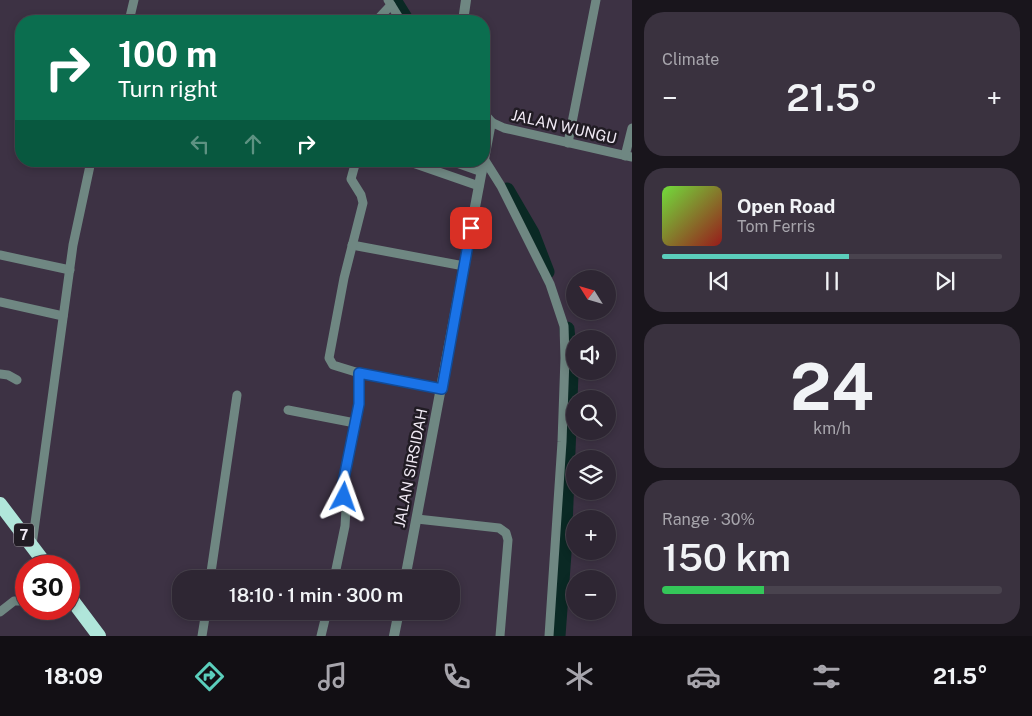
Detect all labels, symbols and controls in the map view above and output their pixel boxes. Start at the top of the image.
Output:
text: 100 m [118,34,217,75]
icon: right [35,35,100,100]
text: Climate [662,50,719,69]
text: 21.5° [786,75,878,120]
text: Turn right [118,76,218,102]
text: − [662,81,678,114]
text: + [986,81,1002,114]
street label: JALAN WUNGU [510,106,619,147]
icon: left [186,130,214,158]
icon: ahead [239,130,267,158]
icon: right [292,130,320,158]
text: Open Road [737,195,835,217]
pin [450,207,492,249]
icon: arrive [457,214,485,242]
text: Tom Ferris [737,217,815,236]
icon: previous [705,267,733,295]
icon: pause [818,267,846,295]
icon: next [931,267,959,295]
north arrow [566,270,616,320]
map controls [566,270,616,620]
button: sound [566,330,616,380]
text: 24 [790,348,874,425]
button: search [566,390,616,440]
street label: JALAN SIRSIDAH [391,407,430,529]
text: km/h [813,419,851,438]
button: layers [566,450,616,500]
position arrow [317,470,369,522]
button: + [566,510,616,560]
text: Range · 30% [662,510,755,529]
road number: 7 [14,524,34,546]
text: 150 km [662,535,791,580]
speed limit sign: 30 [15,555,80,620]
button: − [566,570,616,620]
text: 18:10 · 1 min · 300 m [229,584,403,606]
icon: directions [192,659,227,694]
icon: music [315,659,350,694]
icon: phone [439,659,474,694]
icon: climate [562,659,597,694]
icon: car [686,659,721,694]
icon: filters [809,659,844,694]
text: 18:09 [44,663,103,689]
text: 21.5° [933,663,988,689]

